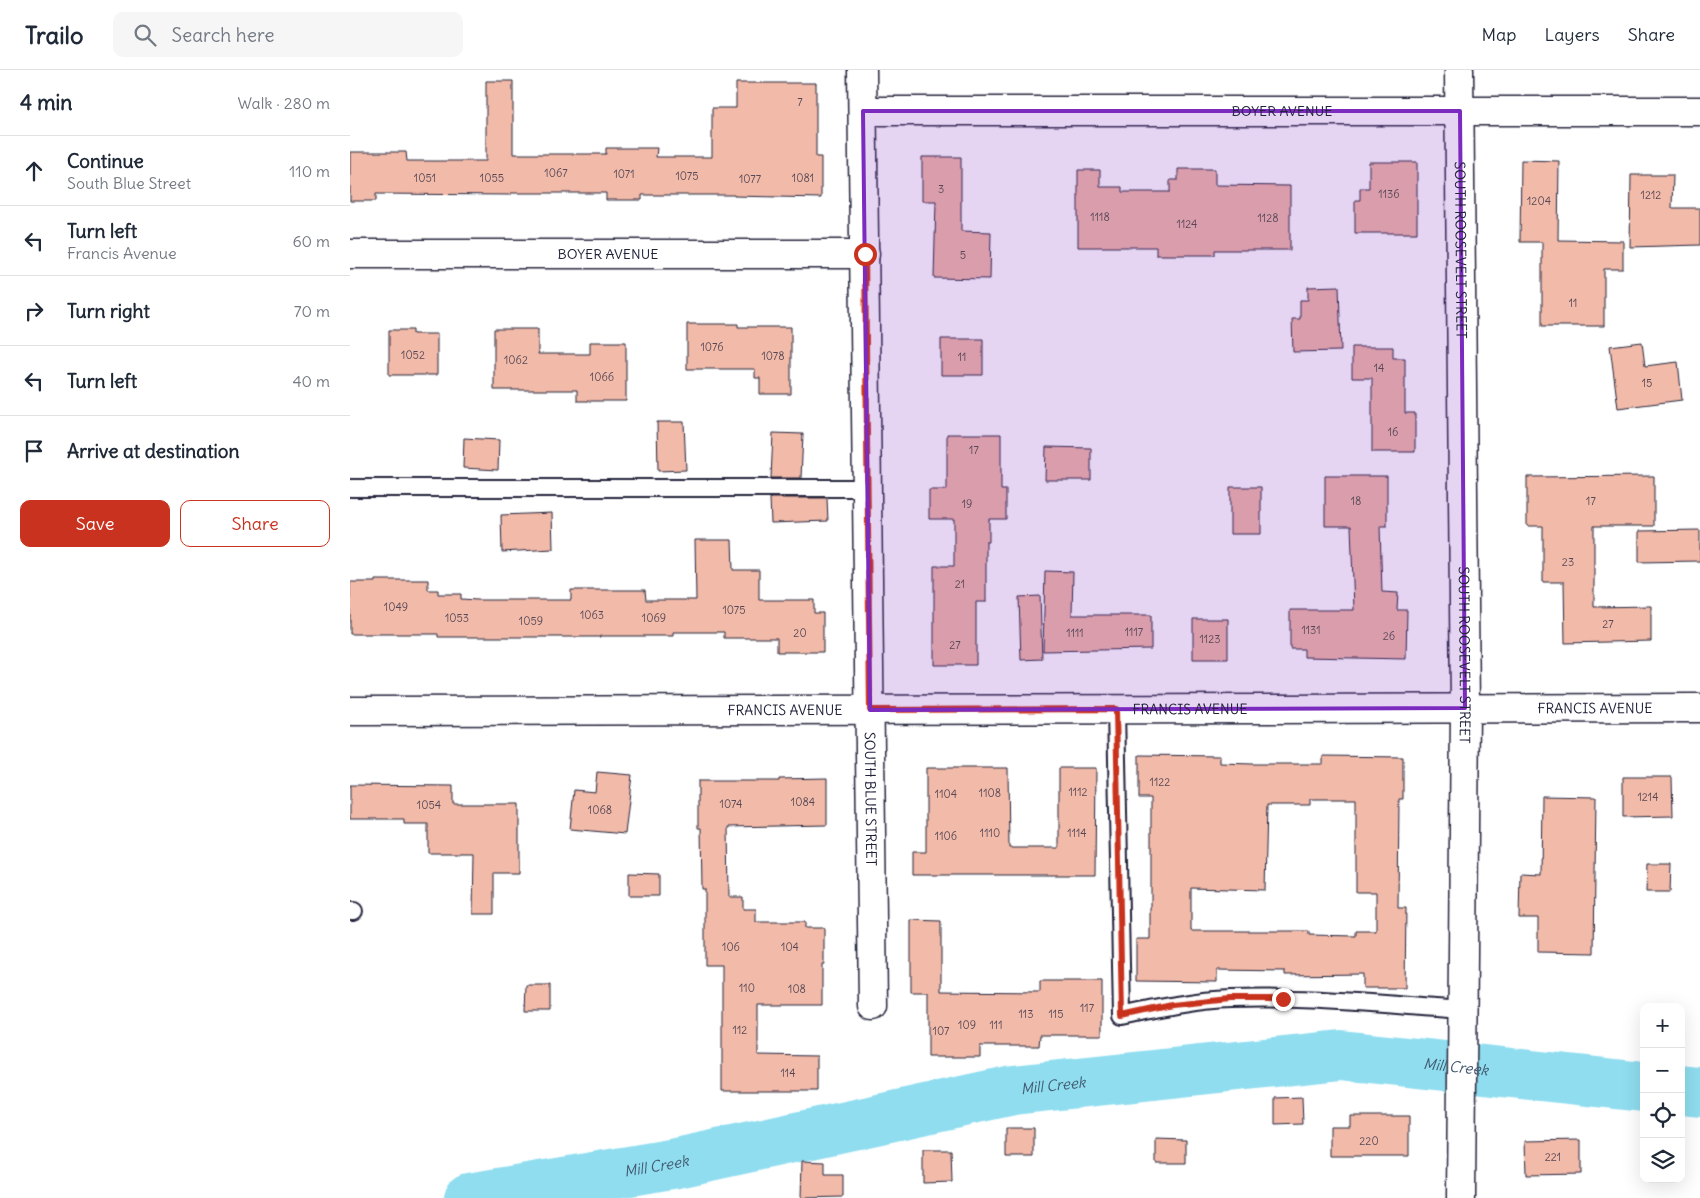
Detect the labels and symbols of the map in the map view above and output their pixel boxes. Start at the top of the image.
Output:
house number: 7 [797,95,803,109]
street label: BOYER AVENUE [1231,102,1333,120]
street label: SOUTH ROOSEVELT STREET [1451,161,1471,339]
house number: 1067 [544,166,568,180]
house number: 1071 [613,167,635,181]
house number: 1075 [675,169,699,183]
house number: 1051 [414,171,436,185]
house number: 1055 [480,171,504,185]
house number: 1081 [792,171,814,185]
house number: 1077 [739,172,762,186]
house number: 3 [938,182,944,196]
house number: 1136 [1378,187,1400,201]
house number: 1212 [1641,188,1661,202]
house number: 1204 [1527,194,1551,208]
house number: 1118 [1090,210,1110,224]
house number: 1128 [1257,211,1279,225]
house number: 1124 [1177,217,1197,231]
route start [854,243,877,266]
street label: BOYER AVENUE [557,245,659,263]
house number: 5 [960,248,966,262]
house number: 11 [1569,296,1577,310]
house number: 1076 [700,340,724,354]
house number: 1052 [401,348,425,362]
house number: 1078 [761,349,785,363]
house number: 11 [958,350,966,364]
house number: 1062 [504,353,528,367]
house number: 14 [1374,361,1384,375]
house number: 1066 [590,370,614,384]
house number: 15 [1642,376,1652,390]
house number: 16 [1388,425,1398,439]
house number: 17 [969,443,979,457]
house number: 18 [1351,494,1361,508]
house number: 17 [1586,494,1596,508]
house number: 19 [962,497,972,511]
house number: 23 [1562,555,1574,569]
street label: SOUTH ROOSEVELT STREET [1455,566,1474,744]
house number: 21 [955,577,965,591]
house number: 1049 [384,600,408,614]
house number: 1075 [722,603,746,617]
house number: 1063 [580,608,604,622]
house number: 1053 [445,611,469,625]
house number: 1069 [642,611,666,625]
house number: 1059 [519,614,543,628]
house number: 27 [1602,617,1614,631]
house number: 1131 [1301,623,1321,637]
house number: 1117 [1125,625,1144,639]
house number: 20 [793,626,807,640]
house number: 1111 [1066,626,1084,640]
house number: 26 [1383,629,1395,643]
house number: 1123 [1199,632,1221,646]
house number: 27 [949,638,961,652]
street label: FRANCIS AVENUE [1537,699,1653,717]
street label: FRANCIS AVENUE [1132,700,1248,718]
street label: FRANCIS AVENUE [727,701,843,719]
street label: SOUTH BLUE STREET [861,732,880,866]
house number: 1122 [1150,775,1170,789]
house number: 1112 [1068,785,1088,799]
house number: 1108 [979,786,1001,800]
house number: 1104 [935,787,957,801]
house number: 1214 [1637,790,1659,804]
house number: 1084 [791,795,815,809]
house number: 1074 [720,797,742,811]
house number: 1054 [417,798,441,812]
house number: 1068 [588,803,612,817]
house number: 1110 [980,826,1000,840]
house number: 1114 [1067,826,1087,840]
house number: 1106 [935,829,957,843]
house number: 106 [722,940,740,954]
house number: 104 [781,940,799,954]
house number: 110 [739,981,755,995]
house number: 108 [788,982,806,996]
route end [1272,988,1295,1011]
house number: 117 [1080,1001,1095,1015]
house number: 113 [1019,1007,1033,1021]
house number: 115 [1048,1007,1064,1021]
house number: 109 [958,1018,976,1032]
house number: 111 [989,1018,1003,1032]
house number: 112 [733,1023,747,1037]
house number: 107 [933,1024,950,1038]
water label: Mill Creek [1422,1054,1490,1080]
house number: 114 [780,1066,796,1080]
water label: Mill Creek [1020,1072,1088,1098]
house number: 220 [1359,1134,1379,1148]
water label: Mill Creek [623,1150,692,1181]
house number: 221 [1545,1150,1561,1164]

